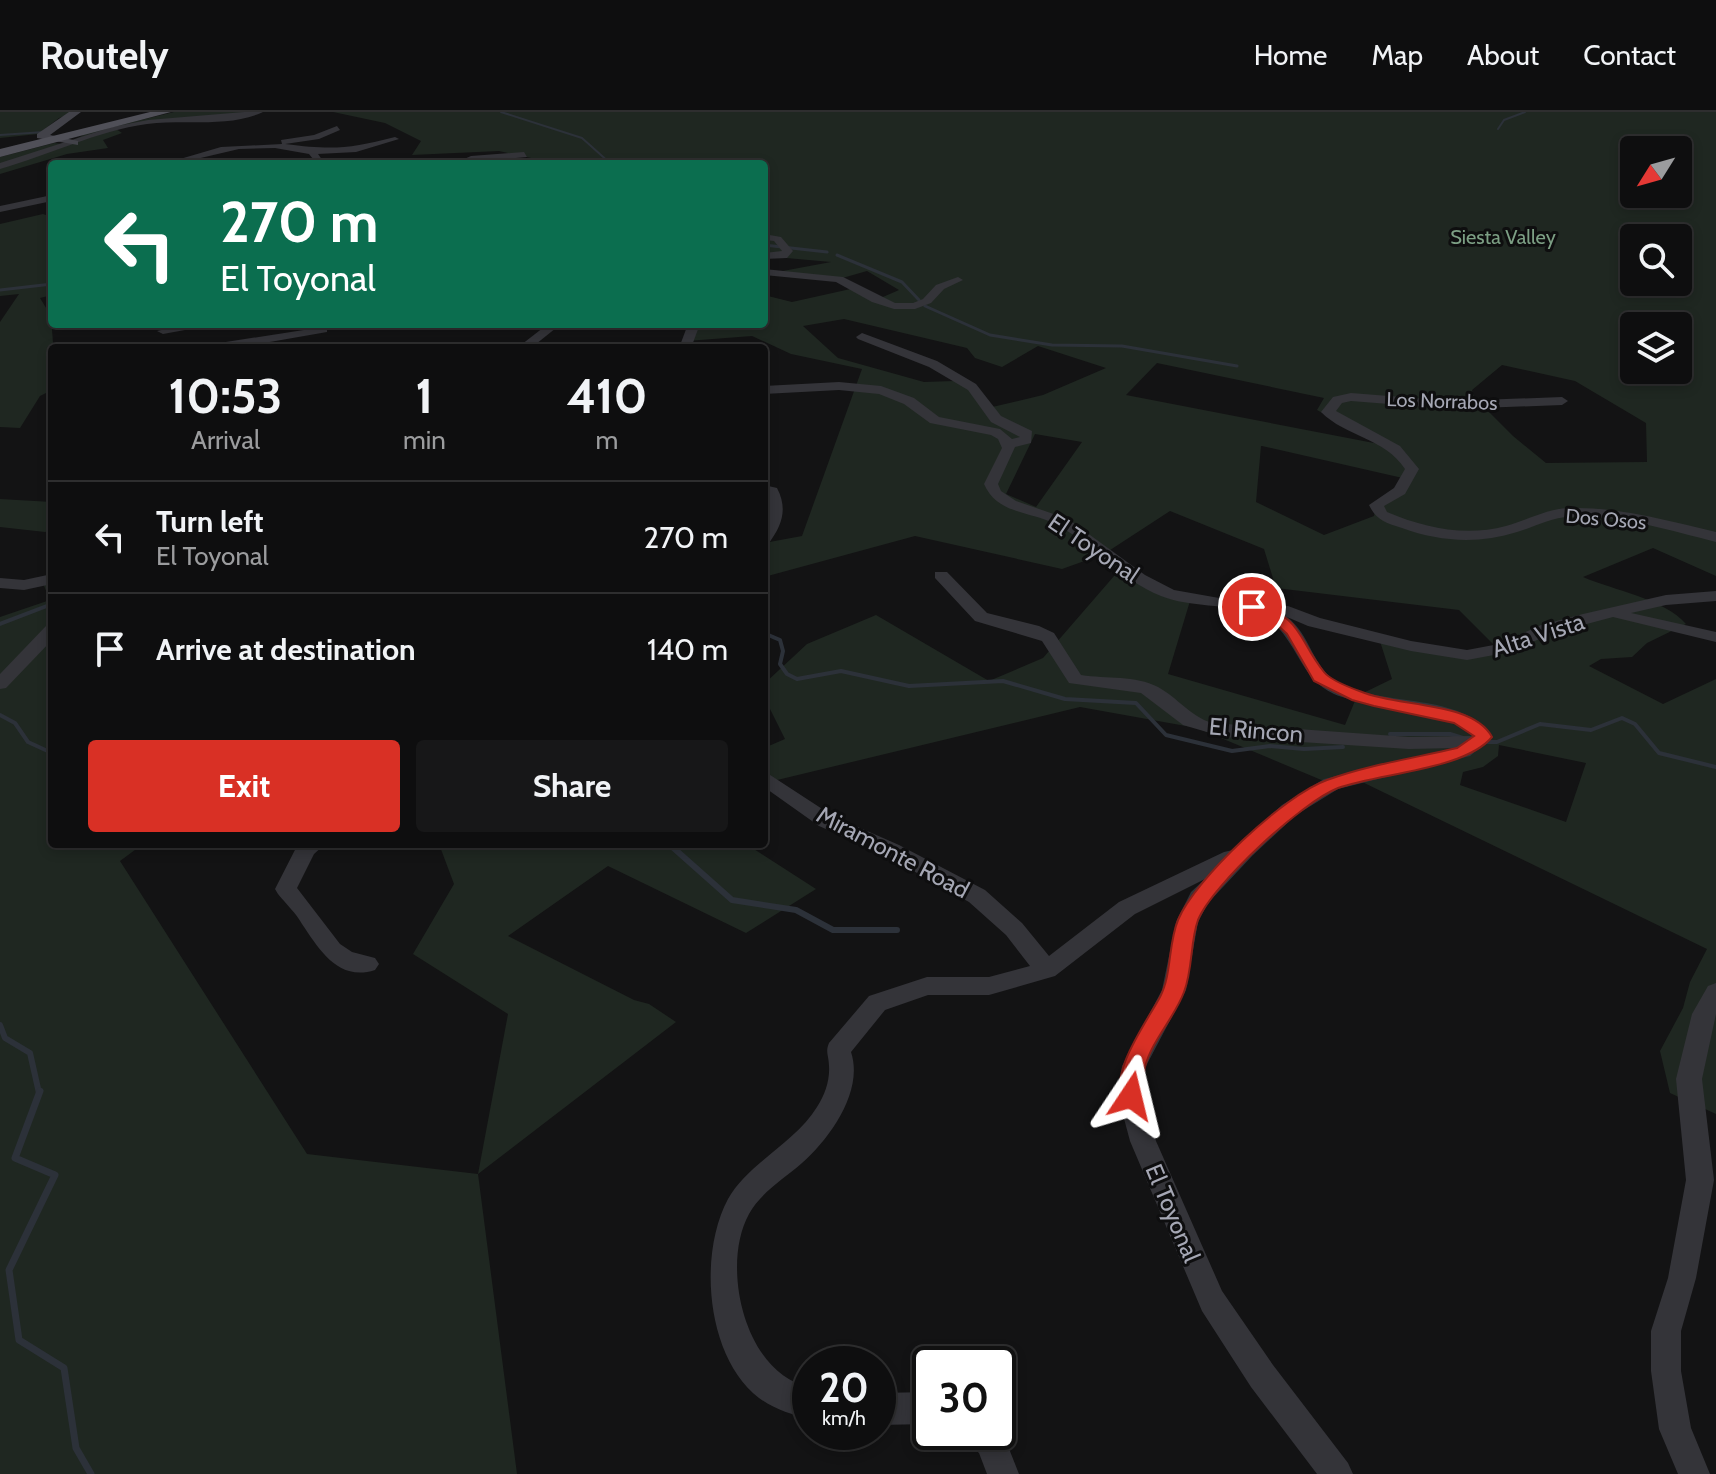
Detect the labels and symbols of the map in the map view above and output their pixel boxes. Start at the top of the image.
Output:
north arrow [1620,136,1692,208]
park label: Siesta Valley [1450,225,1556,249]
street label: Los Norrabos [1386,387,1498,415]
street label: Dos Osos [1565,504,1647,534]
street label: El Toyonal [1043,507,1145,589]
pin [1218,573,1286,641]
street label: Alta Vista [1488,606,1588,664]
street label: El Rincon [1208,711,1304,749]
street label: Miramonte Road [812,800,974,904]
position arrow [1089,1054,1173,1138]
street label: El Toyonal [1139,1160,1207,1267]
speed limit sign: 30 [912,1346,1016,1450]

